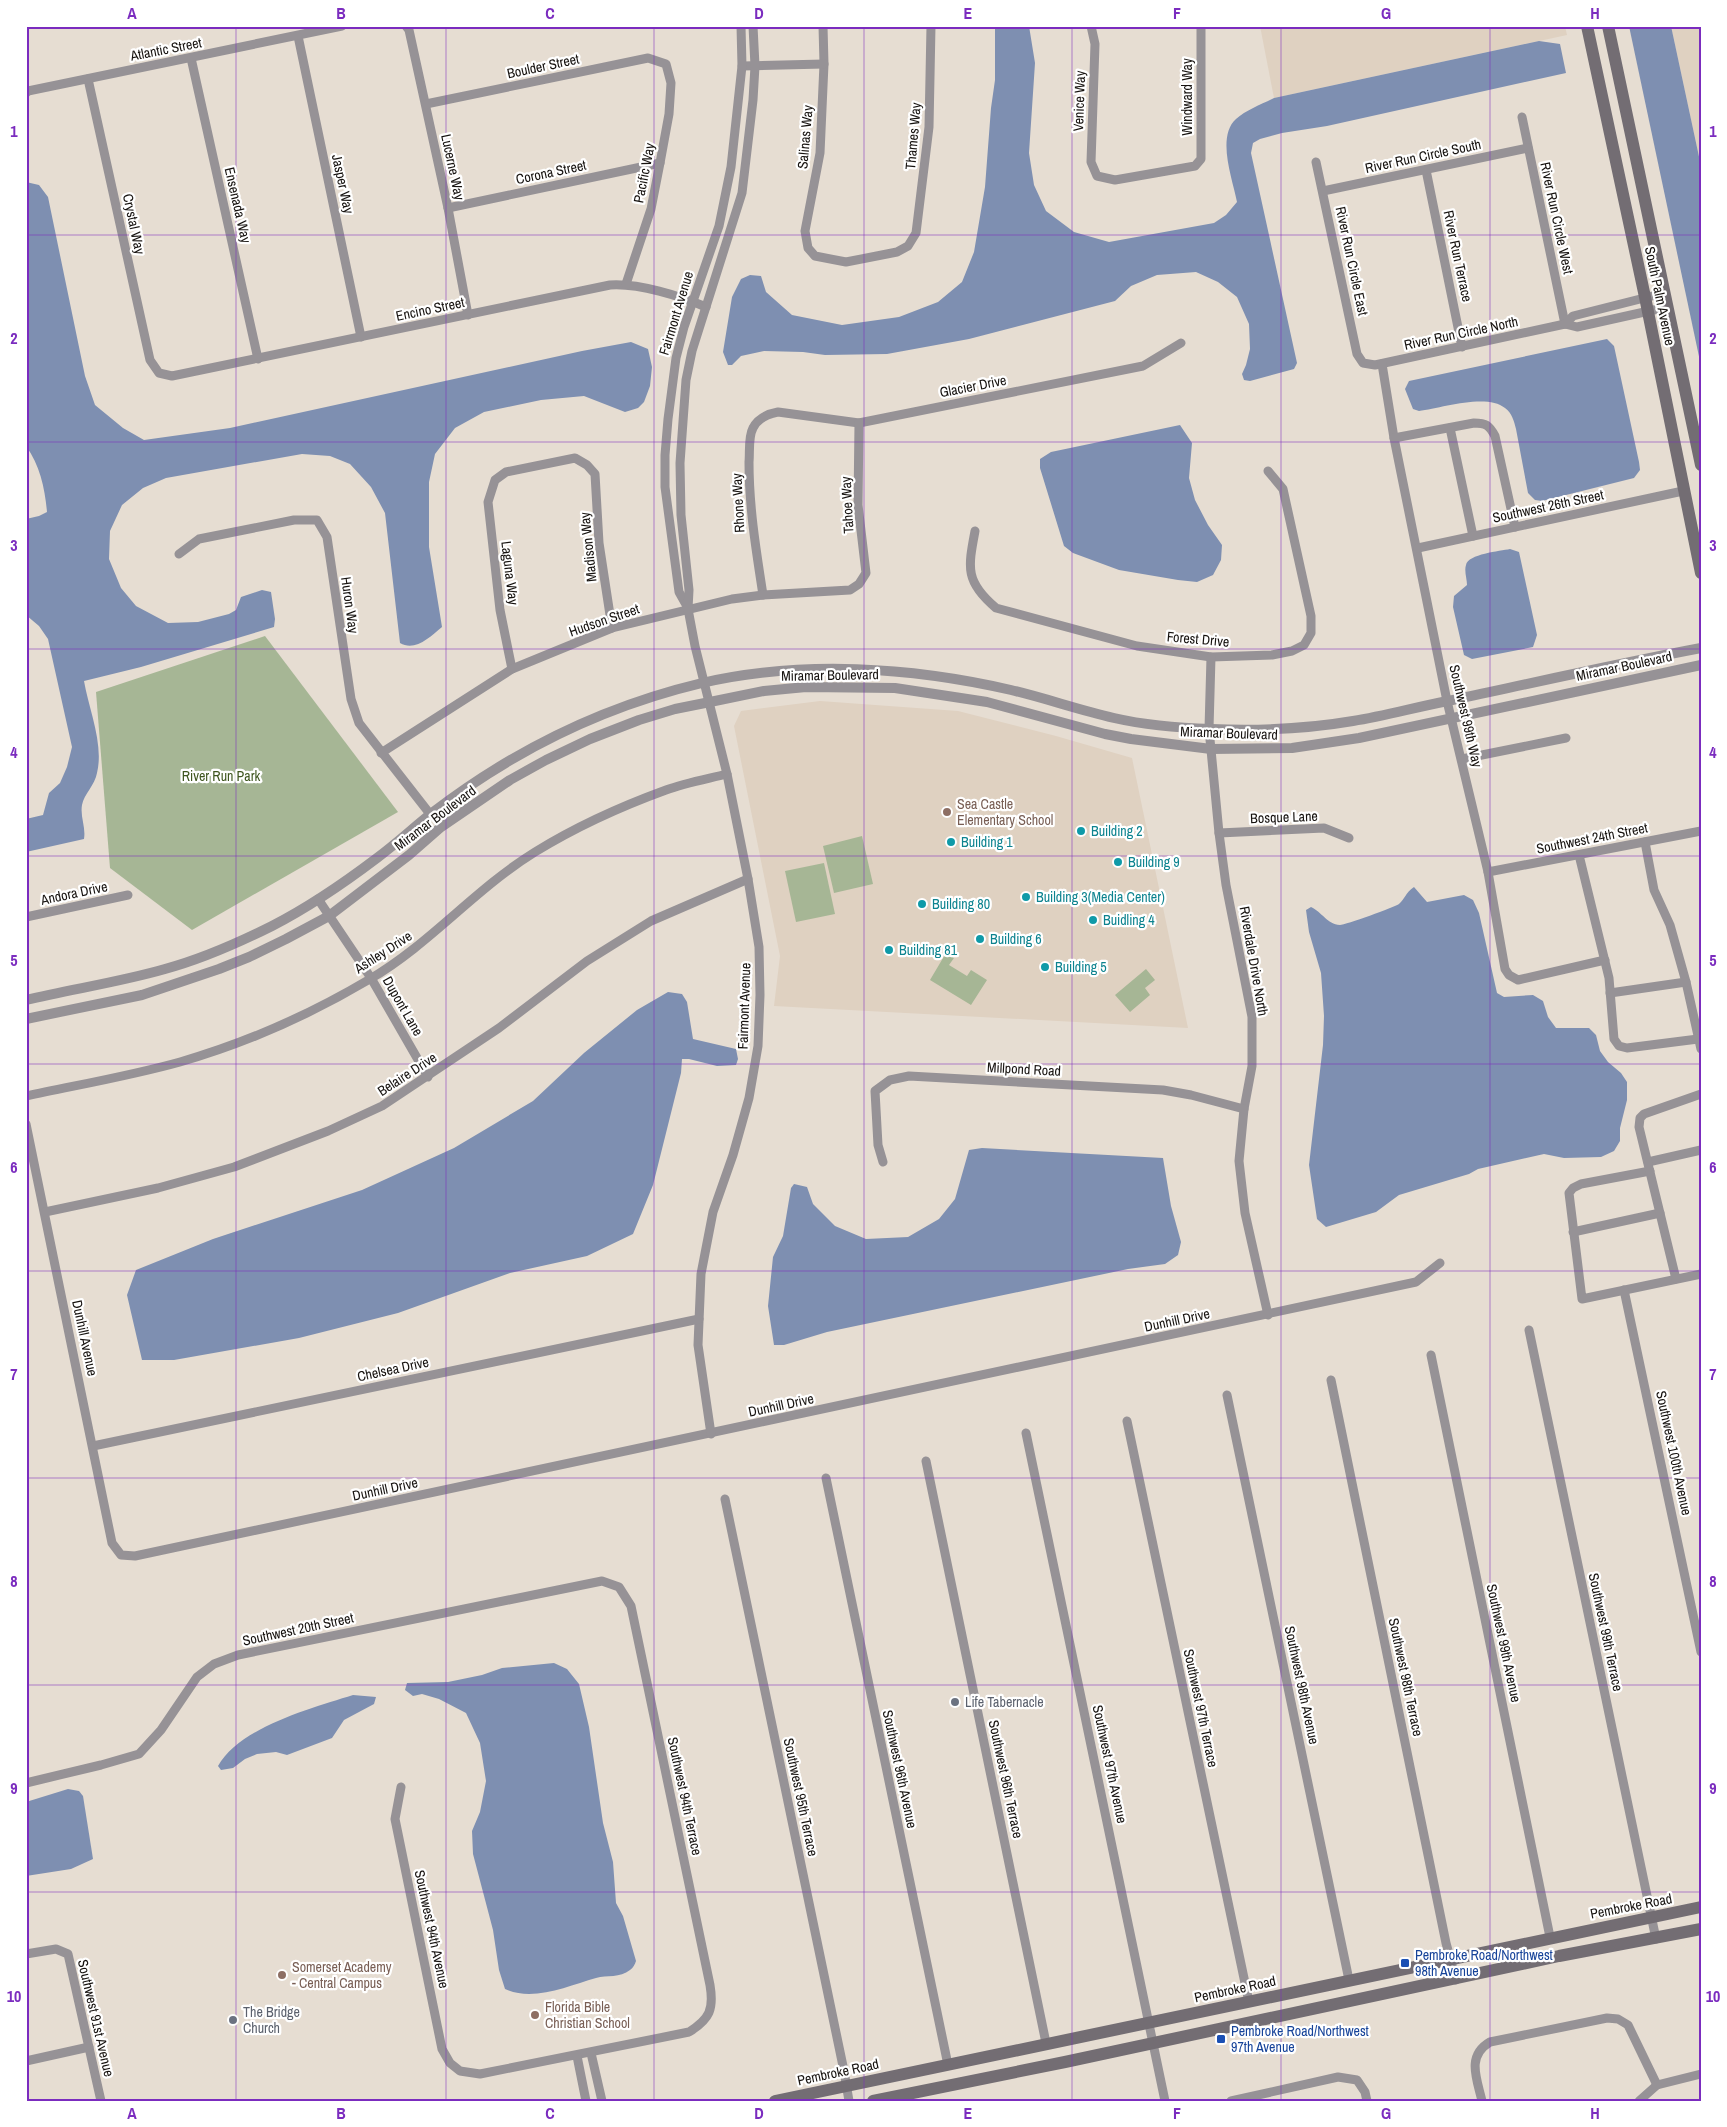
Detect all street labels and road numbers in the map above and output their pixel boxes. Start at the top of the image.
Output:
street label: Atlantic Street [128,33,203,65]
street label: Boulder Street [505,50,581,82]
street label: Windward Way [1178,58,1196,136]
street label: Venice Way [1069,70,1089,132]
street label: Thames Way [901,101,925,170]
street label: Salinas Way [793,104,817,170]
street label: Lucerne Way [437,132,469,202]
street label: River Run Circle South [1363,135,1483,177]
street label: Pacific Way [629,141,659,205]
street label: Jasper Way [328,153,358,216]
street label: Corona Street [514,156,588,188]
street label: River Run Circle West [1536,160,1578,276]
street label: Ensenada Way [221,165,256,245]
street label: Crystal Way [119,192,149,256]
street label: River Run Circle East [1332,205,1372,317]
street label: River Run Terrace [1440,209,1476,303]
street label: South Palm Avenue [1641,245,1679,347]
street label: Fairmont Avenue [655,269,697,357]
street label: Encino Street [394,293,466,325]
street label: River Run Circle North [1402,312,1520,354]
street label: Glacier Drive [938,371,1008,401]
street label: Rhone Way [727,473,749,533]
street label: Tahoe Way [837,476,857,534]
street label: Southwest 26th Street [1491,485,1605,527]
street label: Madison Way [575,511,601,583]
street label: Laguna Way [497,540,523,606]
street label: Huron Way [337,576,363,635]
street label: Hudson Street [566,600,642,640]
street label: Forest Drive [1166,627,1230,651]
street label: Miramar Boulevard [1574,647,1674,685]
street label: Southwest 99th Way [1445,663,1487,769]
street label: Miramar Boulevard [781,665,879,685]
street label: Miramar Boulevard [1180,722,1278,744]
street label: Miramar Boulevard [391,781,479,855]
street label: Bosque Lane [1250,807,1318,827]
street label: Southwest 24th Street [1535,818,1649,858]
street label: Andora Drive [38,877,109,909]
street label: Riverdale Drive North [1235,905,1273,1017]
street label: Ashley Drive [350,927,415,978]
street label: Fairmont Avenue [733,962,755,1050]
street label: Dupont Lane [379,973,427,1039]
street label: Belaire Drive [374,1048,440,1100]
street label: Millpond Road [987,1058,1061,1080]
street label: Dunhill Avenue [68,1298,102,1378]
street label: Dunhill Drive [1143,1304,1211,1336]
street label: Chelsea Drive [356,1353,430,1385]
street label: Dunhill Drive [747,1389,815,1421]
street label: Southwest 100th Avenue [1652,1389,1696,1517]
street label: Dunhill Drive [351,1473,419,1505]
street label: Southwest 99th Terrace [1585,1571,1627,1693]
street label: Southwest 99th Avenue [1483,1582,1525,1704]
street label: Southwest 20th Street [241,1608,355,1650]
street label: Southwest 98th Terrace [1385,1616,1427,1738]
street label: Southwest 98th Avenue [1281,1624,1323,1746]
street label: Southwest 97th Terrace [1180,1647,1222,1769]
street label: Southwest 97th Avenue [1089,1703,1131,1825]
street label: Southwest 96th Avenue [879,1708,921,1830]
street label: Southwest 96th Terrace [985,1718,1027,1840]
street label: Southwest 94th Terrace [664,1735,706,1857]
street label: Southwest 95th Terrace [780,1736,822,1858]
street label: Southwest 94th Avenue [411,1868,453,1990]
street label: Pembroke Road [1589,1889,1673,1923]
street label: Southwest 91st Avenue [74,1958,118,2078]
street label: Pembroke Road [1193,1972,1277,2006]
street label: Pembroke Road [796,2055,880,2089]

